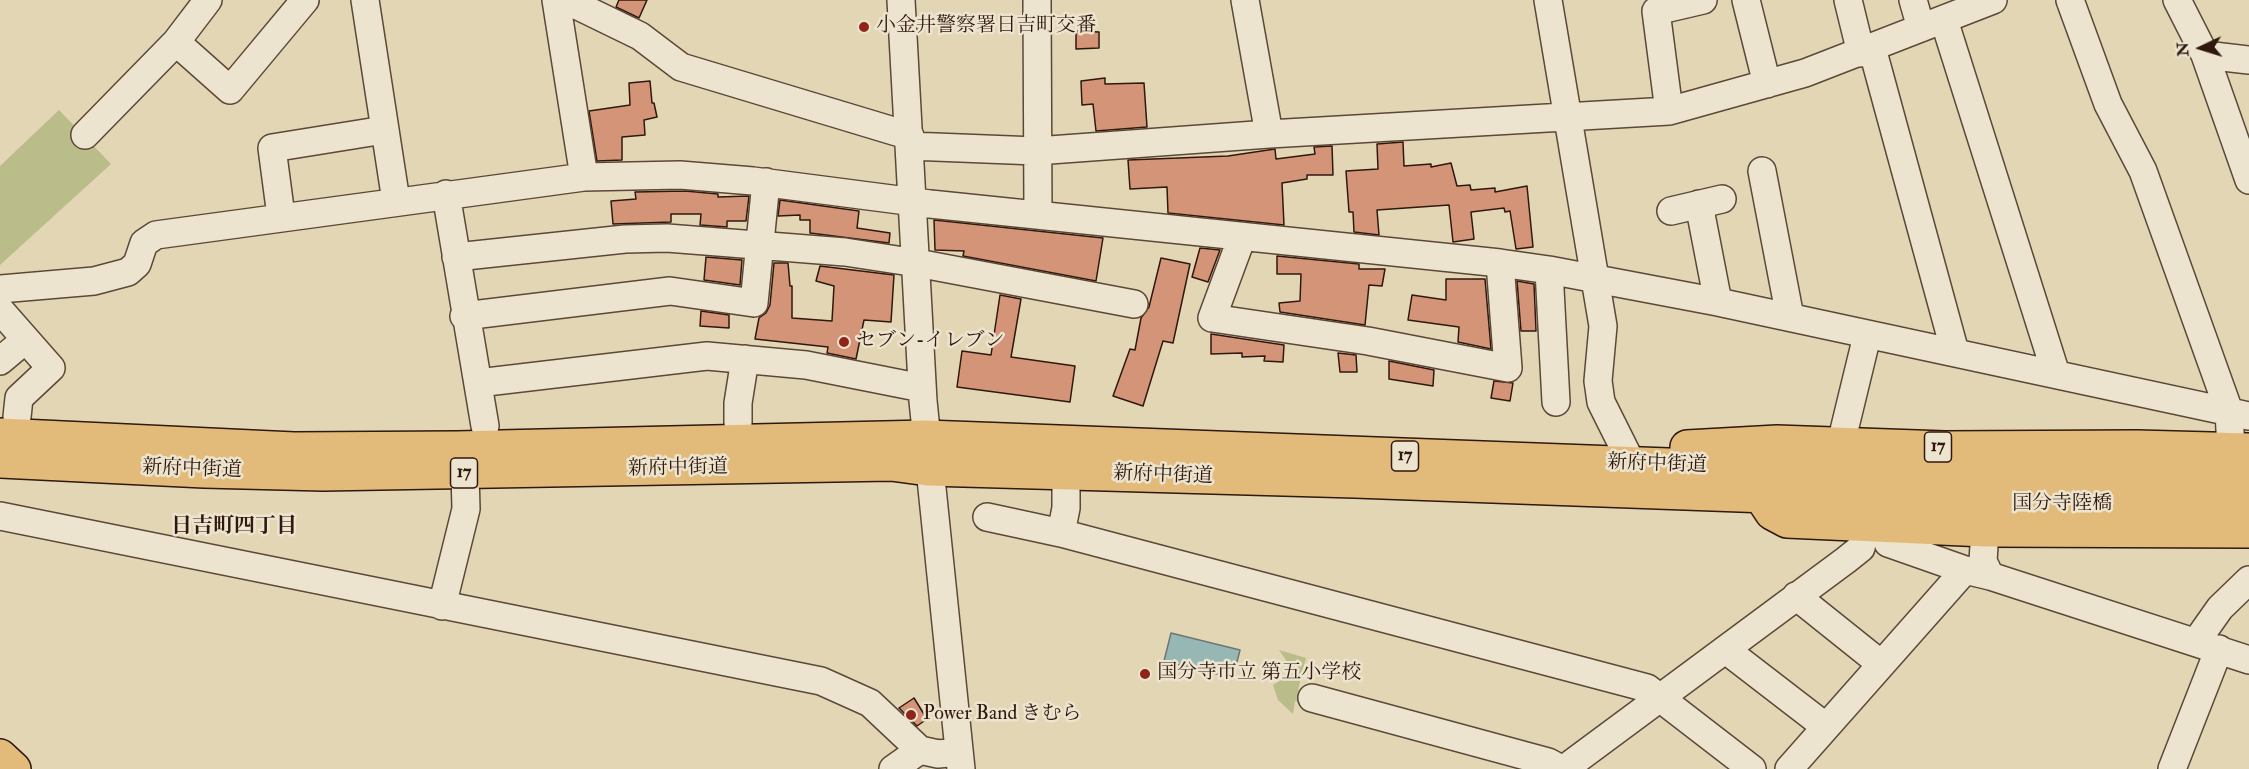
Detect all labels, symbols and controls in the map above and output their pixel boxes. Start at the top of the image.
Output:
place label: 小金井警察署日吉町交番 [876,15,1096,39]
north arrow [2171,18,2231,78]
marker: 小金井警察署日吉町交番 [857,20,871,34]
text: N [2173,41,2194,57]
place label: セブン-イレブン [856,330,1004,354]
marker: セブン-イレブン [837,335,851,349]
road number: 17 [1924,432,1952,462]
road number: 17 [1392,441,1418,471]
street label: 新府中街道 [1607,451,1707,479]
street label: 新府中街道 [142,456,242,484]
street label: 新府中街道 [628,456,728,482]
road number: 17 [450,458,478,488]
street label: 新府中街道 [1113,462,1213,490]
street label: 国分寺陸橋 [2012,493,2112,517]
district label: 日吉町四丁目 [171,514,297,540]
place label: 国分寺市立 第五小学校 [1157,662,1361,686]
marker: 国分寺市立 第五小学校 [1138,667,1152,681]
place label: Power Band きむら [923,703,1082,727]
marker: Power Band きむら [904,708,918,722]

